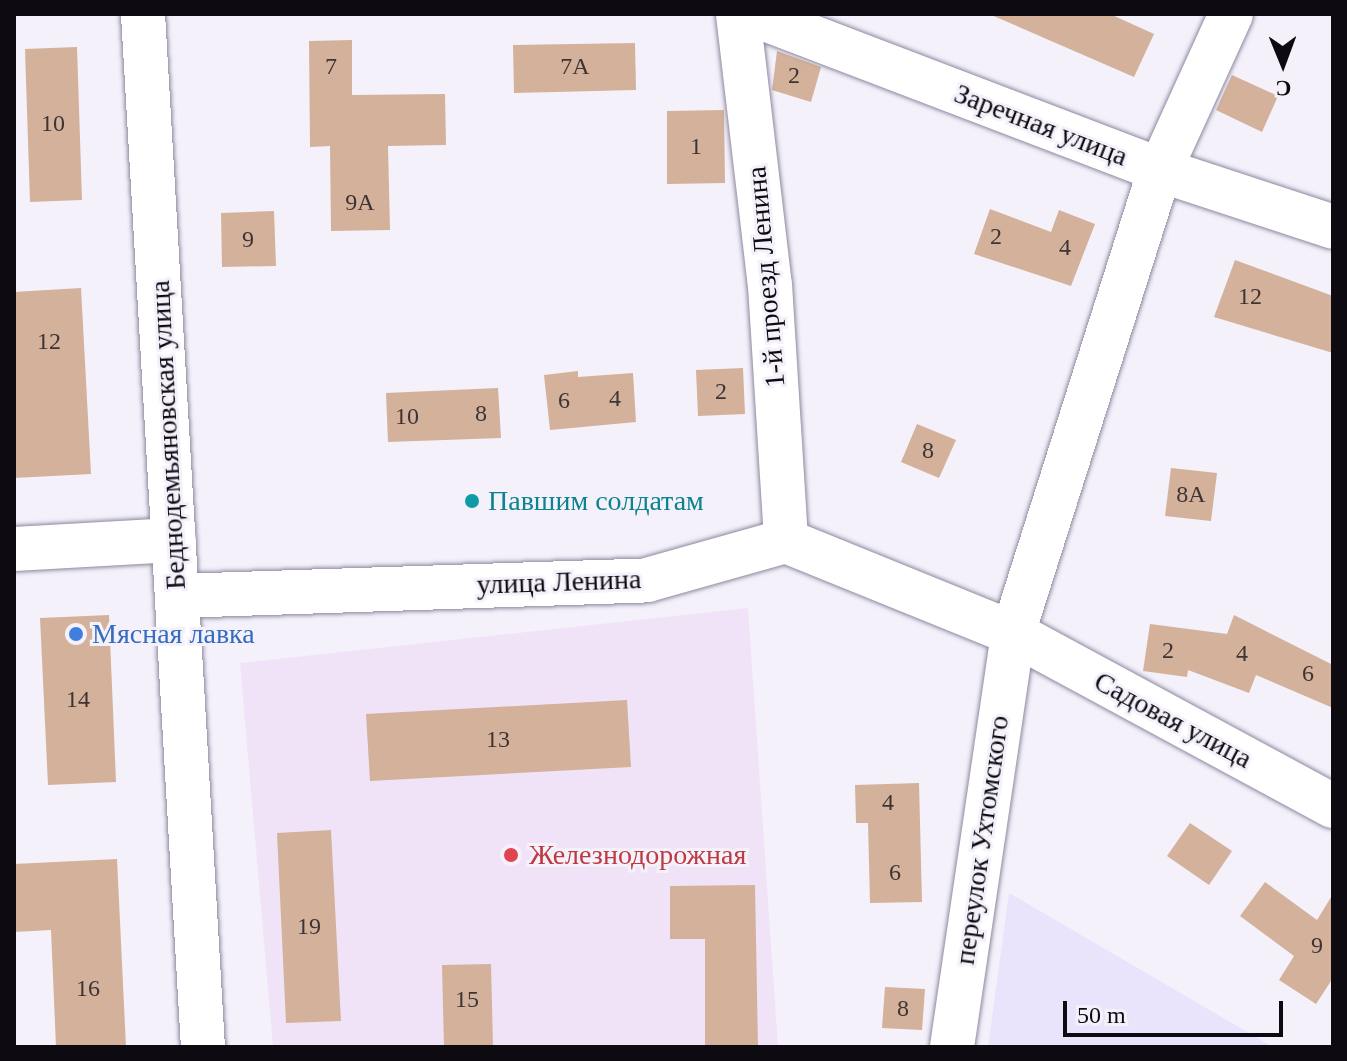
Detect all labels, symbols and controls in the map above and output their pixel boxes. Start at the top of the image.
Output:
north arrow [1243,24,1323,104]
house number: 7 [325,53,337,81]
house number: 7А [560,53,590,81]
house number: 2 [788,62,800,90]
text: С [1275,76,1292,101]
street label: Заречная улица [950,77,1132,173]
house number: 10 [41,110,65,138]
house number: 1 [690,133,702,161]
street label: 1-й проезд Ленина [740,165,792,389]
house number: 9А [345,189,375,217]
house number: 2 [990,223,1002,251]
house number: 9 [242,226,254,254]
house number: 4 [1059,234,1071,262]
street label: Беднодемьяновская улица [143,279,193,591]
house number: 12 [1238,283,1262,311]
house number: 12 [37,328,61,356]
house number: 2 [715,378,727,406]
house number: 4 [609,385,621,413]
house number: 6 [558,387,570,415]
house number: 8 [475,400,487,428]
house number: 10 [395,403,419,431]
house number: 8 [922,437,934,465]
house number: 8А [1176,481,1206,509]
place label: Павшим солдатам [488,484,704,518]
marker: Павшим солдатам [463,492,481,510]
street label: улица Ленина [476,562,642,602]
place label: Мясная лавка [92,617,255,651]
marker: Мясная лавка [67,625,85,643]
house number: 2 [1162,637,1174,665]
house number: 4 [1236,640,1248,668]
house number: 6 [1302,660,1314,688]
street label: Садовая улица [1088,664,1258,776]
house number: 14 [66,686,90,714]
street label: переулок Ухтомского [948,713,1016,967]
house number: 13 [486,726,510,754]
house number: 4 [882,789,894,817]
place label: Железнодорожная [529,838,746,872]
marker: Железнодорожная [500,844,522,866]
house number: 6 [889,859,901,887]
house number: 19 [297,913,321,941]
house number: 9 [1311,932,1323,960]
house number: 16 [76,975,100,1003]
scale bar [1067,985,1287,1035]
house number: 15 [455,986,479,1014]
house number: 8 [897,995,909,1023]
text: 50 m [1077,1002,1126,1028]

